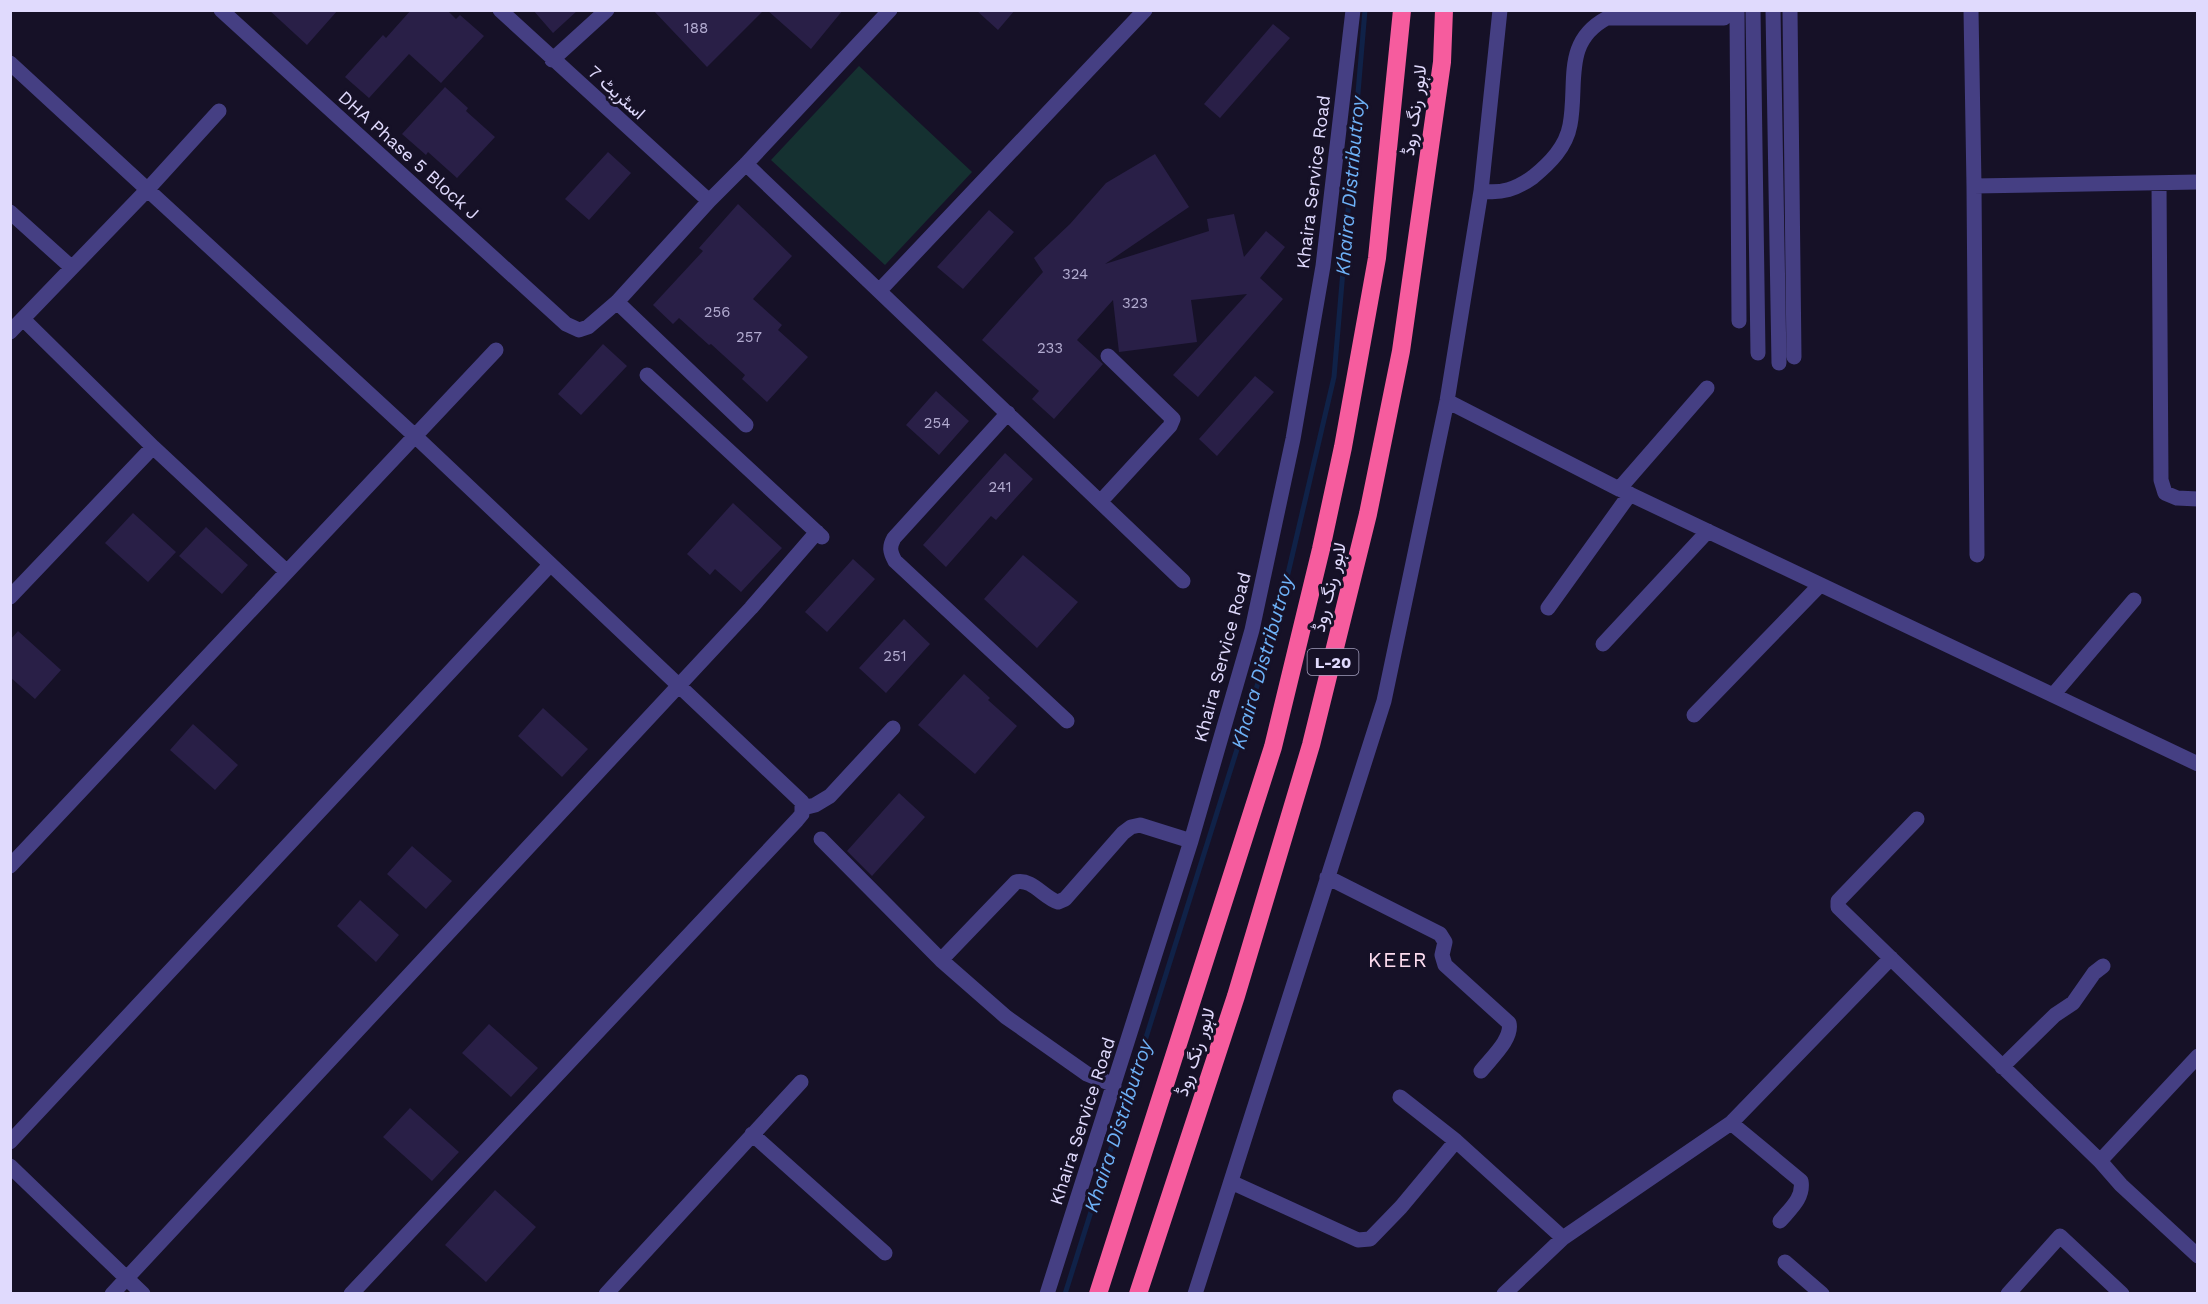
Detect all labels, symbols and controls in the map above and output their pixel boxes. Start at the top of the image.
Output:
house number: 188 [684,19,708,37]
street label: اسٹریٹ 7 [583,61,650,124]
street label: لاہور رنگ روڈ [1397,63,1433,157]
street label: DHA Phase 5 Block J [334,86,484,224]
water label: Khaira Distributroy [1330,93,1370,277]
street label: Khaira Service Road [1292,94,1334,270]
house number: 324 [1062,265,1088,283]
house number: 323 [1122,294,1148,312]
house number: 256 [704,303,730,321]
house number: 257 [736,328,762,346]
house number: 233 [1037,339,1063,357]
house number: 254 [924,414,950,432]
house number: 241 [988,478,1012,496]
street label: لاہور رنگ روڈ [1308,540,1352,634]
street label: Khaira Service Road [1189,570,1255,744]
water label: Khaira Distributroy [1226,570,1299,752]
house number: 251 [883,647,907,665]
road number: L-20 [1308,649,1358,675]
district label: KEER [1368,947,1428,972]
street label: لاہور رنگ روڈ [1171,1005,1221,1099]
street label: Khaira Service Road [1045,1035,1119,1207]
water label: Khaira Distributroy [1079,1035,1158,1215]

